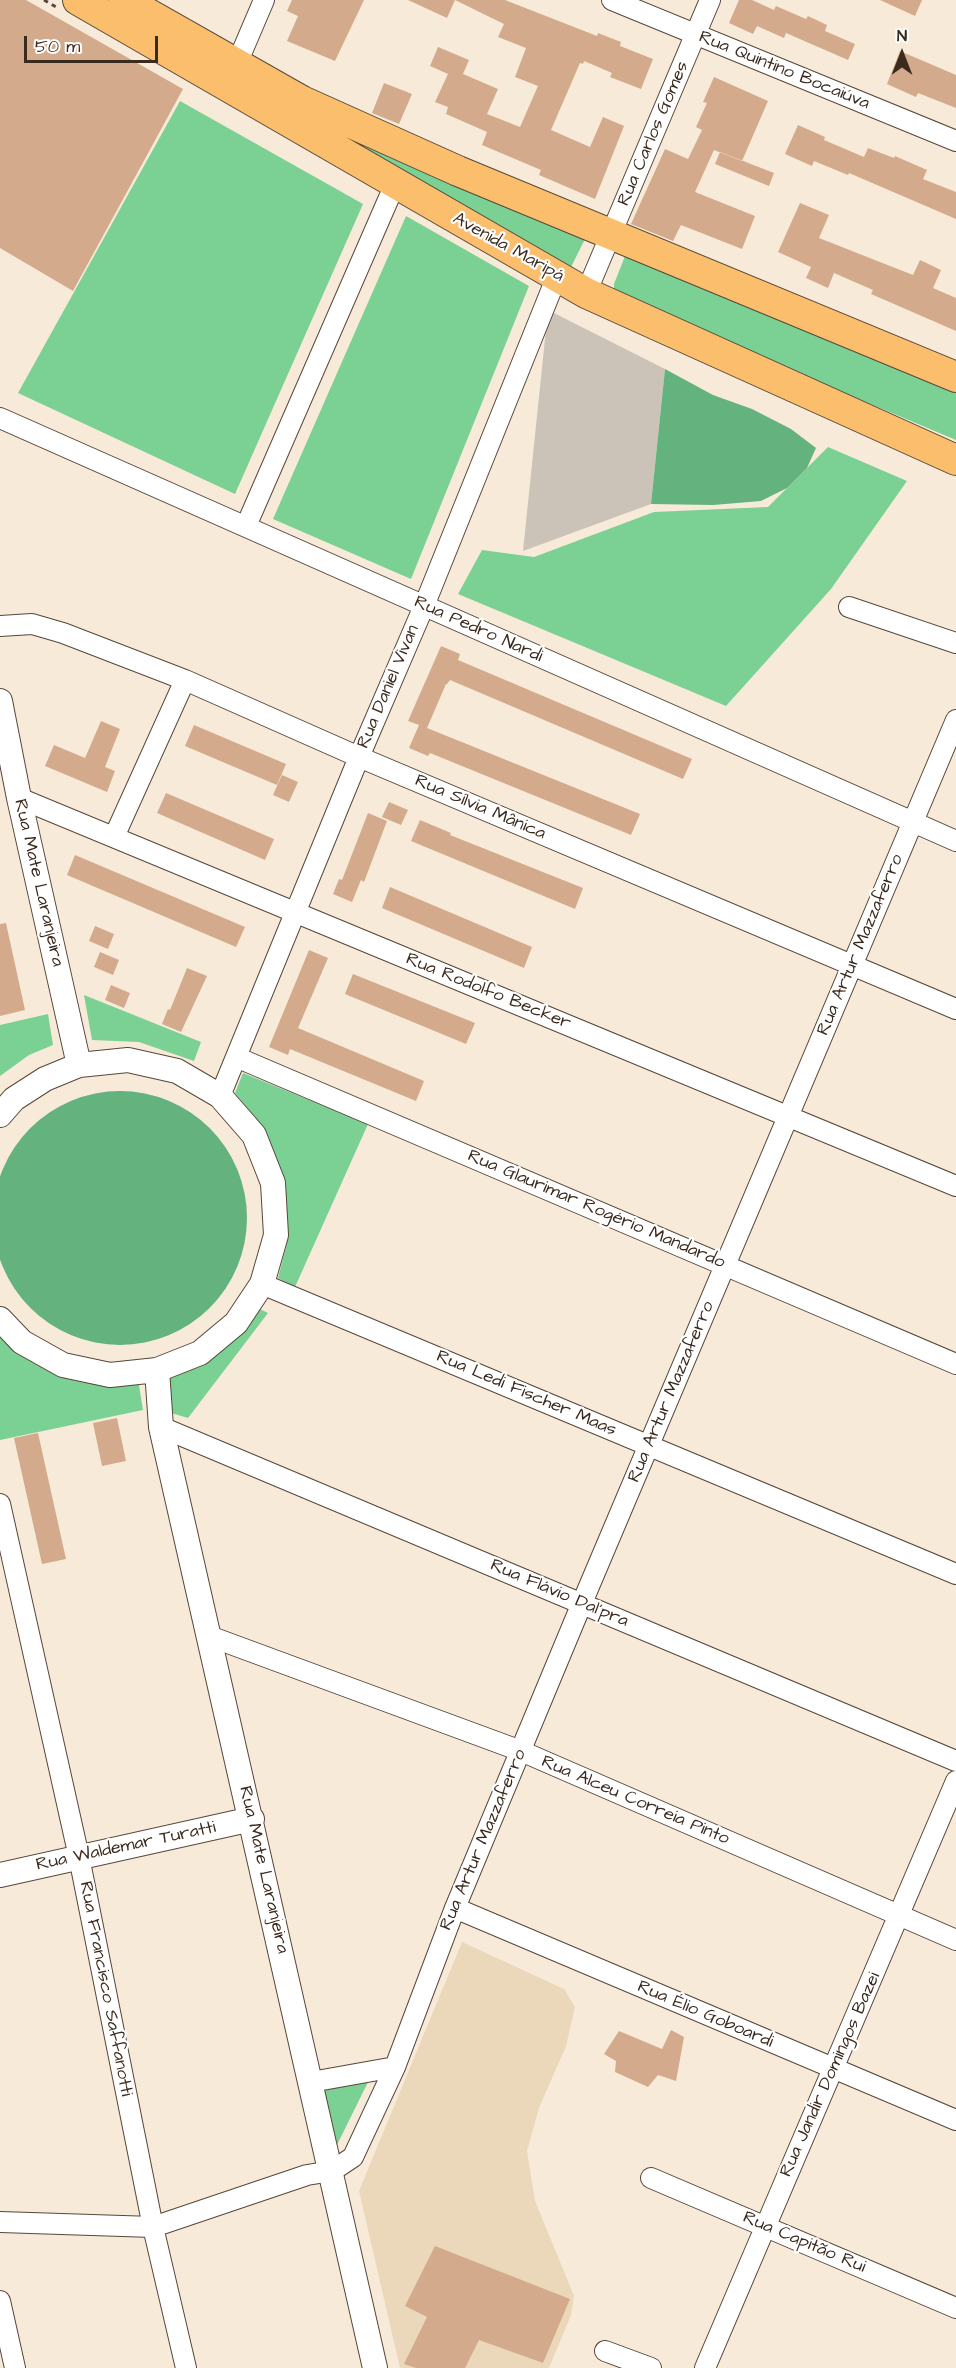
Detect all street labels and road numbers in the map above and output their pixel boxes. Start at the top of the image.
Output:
street label: Rua Quintino Bocaiúva [695,27,873,115]
street label: Rua Carlos Gomes [614,59,694,209]
street label: Avenida Maripá [449,209,567,287]
street label: Rua Pedro Nardi [410,592,546,668]
street label: Rua Daniel Vivan [353,622,425,752]
street label: Rua Sílvia Mânica [411,771,549,845]
street label: Rua Mate Laranjeira [8,797,68,969]
street label: Rua Artur Mazzaferro [813,851,909,1039]
street label: Rua Rodolfo Becker [402,949,574,1035]
street label: Rua Glaurimar Rogério Mandardo [464,1146,728,1274]
street label: Rua Artur Mazzaferro [624,1298,720,1486]
street label: Rua Ledi Fischer Maas [433,1346,619,1442]
street label: Rua Flávio Dal'pra [487,1555,631,1633]
street label: Rua Artur Mazzaferro [436,1746,532,1934]
street label: Rua Alceu Correia Pinto [538,1752,732,1850]
street label: Rua Mate Laranjeira [233,1784,293,1956]
street label: Rua Waldemar Turatti [34,1817,218,1877]
street label: Rua Francisco Saffanotti [74,1880,136,2098]
street label: Rua Jandir Domingos Bazei [776,1969,886,2181]
street label: Rua Élio Goboardi [634,1977,776,2053]
street label: Rua Capitão Rui [739,2207,869,2279]

